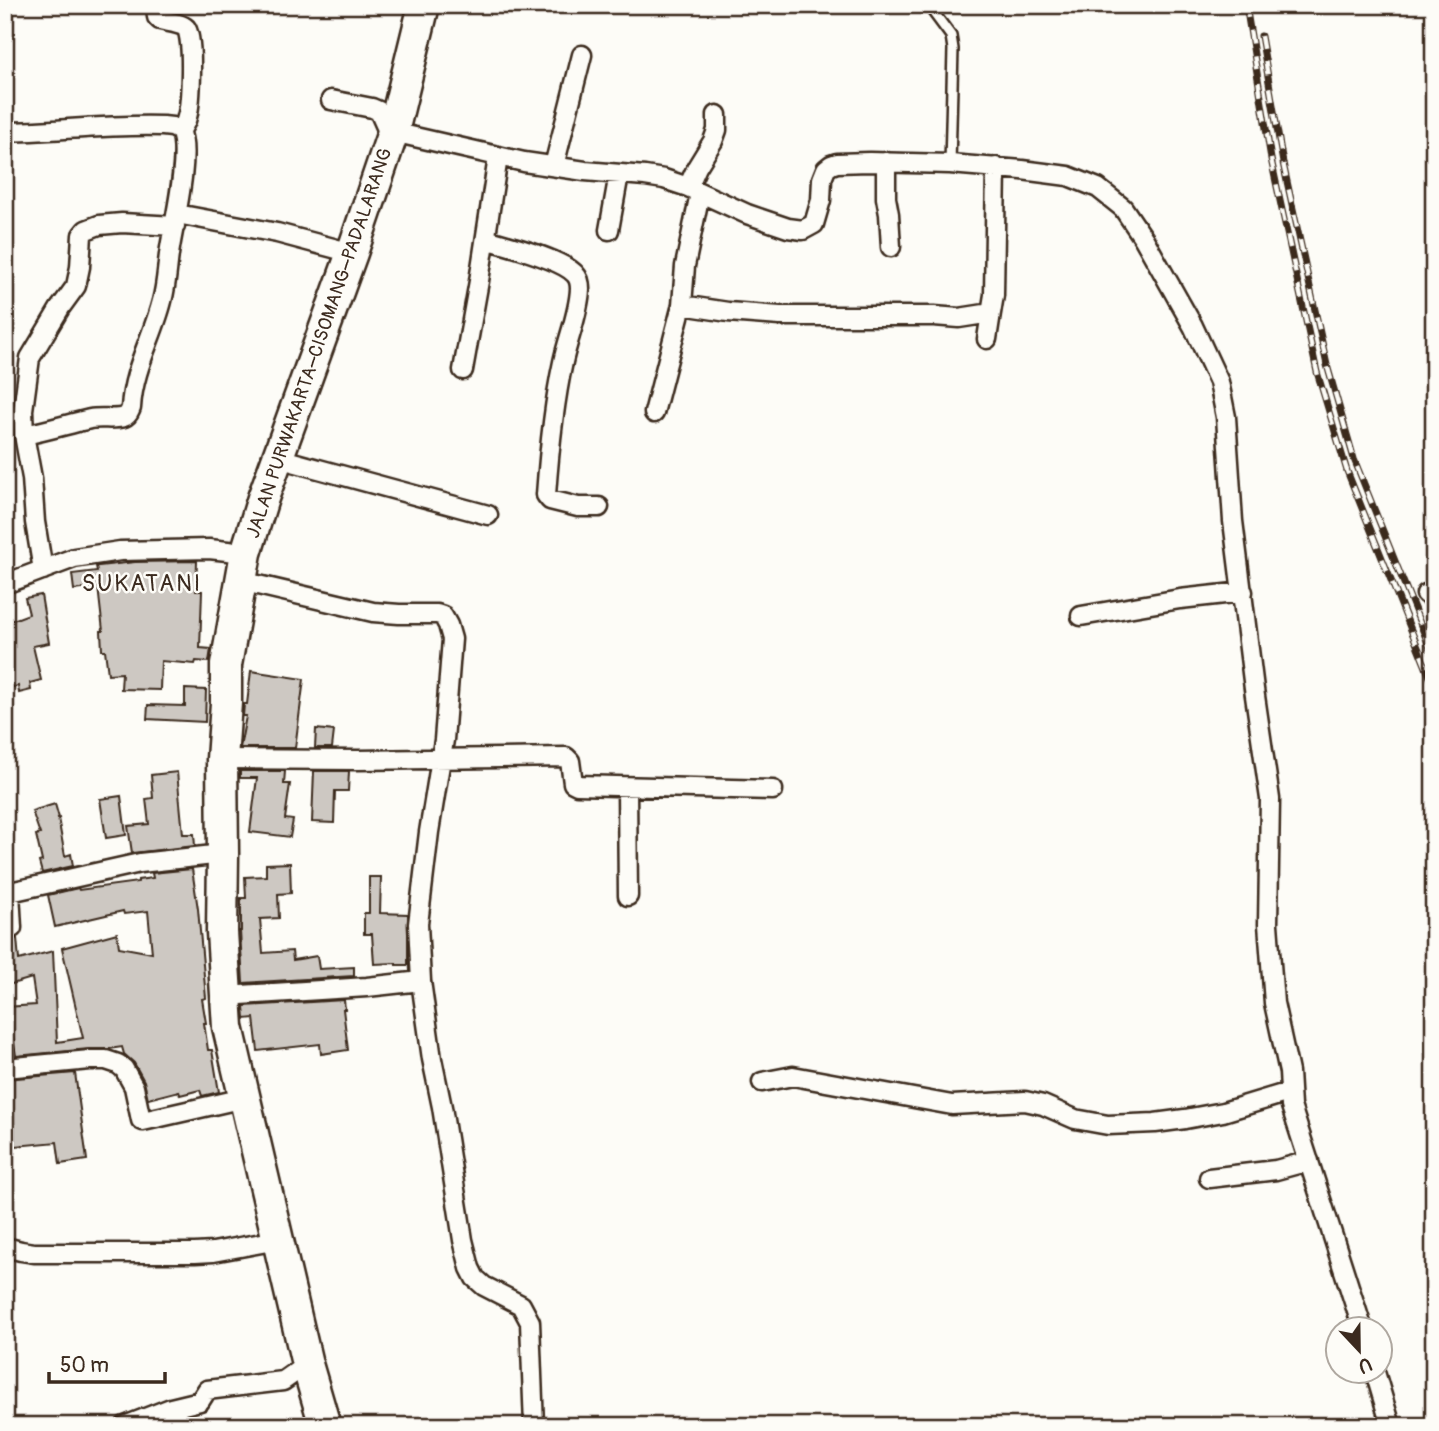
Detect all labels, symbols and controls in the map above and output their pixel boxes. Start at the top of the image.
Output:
street label: JALAN PURWAKARTA–CISOMANG–PADALARANG [241,145,397,541]
district label: SUKATANI [82,569,202,598]
north arrow [1324,1316,1394,1386]
scale bar [49,1340,164,1384]
text: U [1355,1351,1375,1378]
text: 50 m [60,1352,109,1379]

